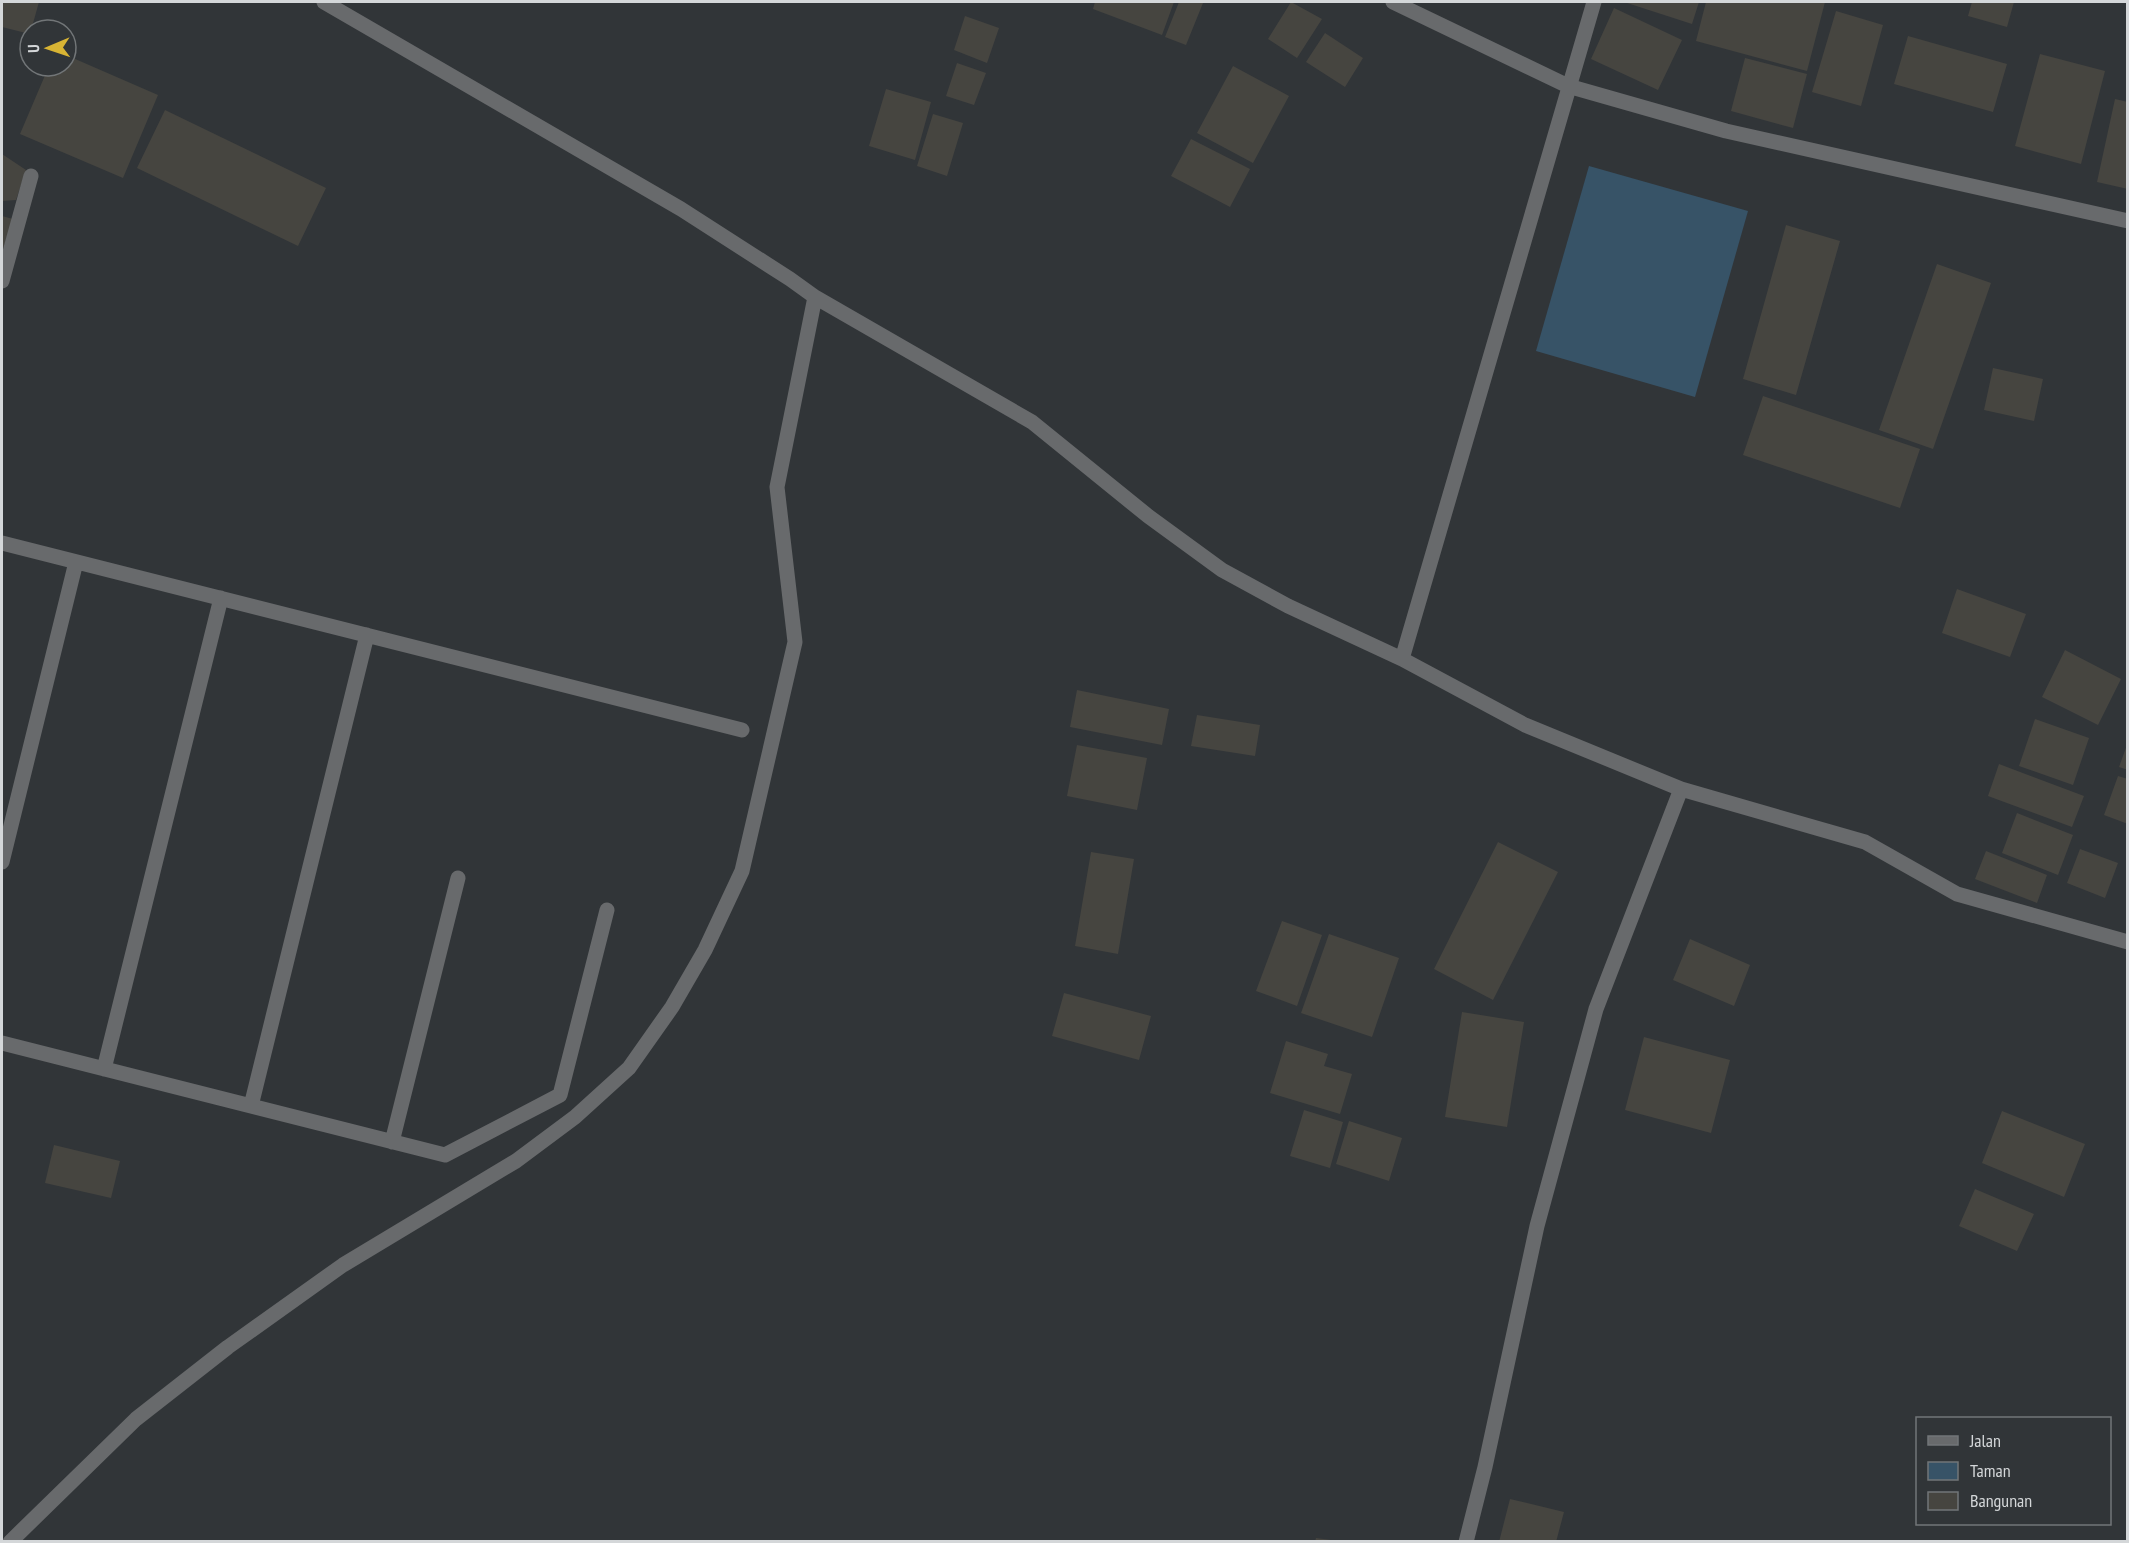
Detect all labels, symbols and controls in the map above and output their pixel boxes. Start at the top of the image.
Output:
north arrow [18,18,78,78]
text: U [23,44,43,53]
legend [1916,1417,2111,1525]
text: Jalan [1969,1429,2001,1452]
text: Taman [1970,1459,2011,1482]
text: Bangunan [1970,1489,2032,1512]

